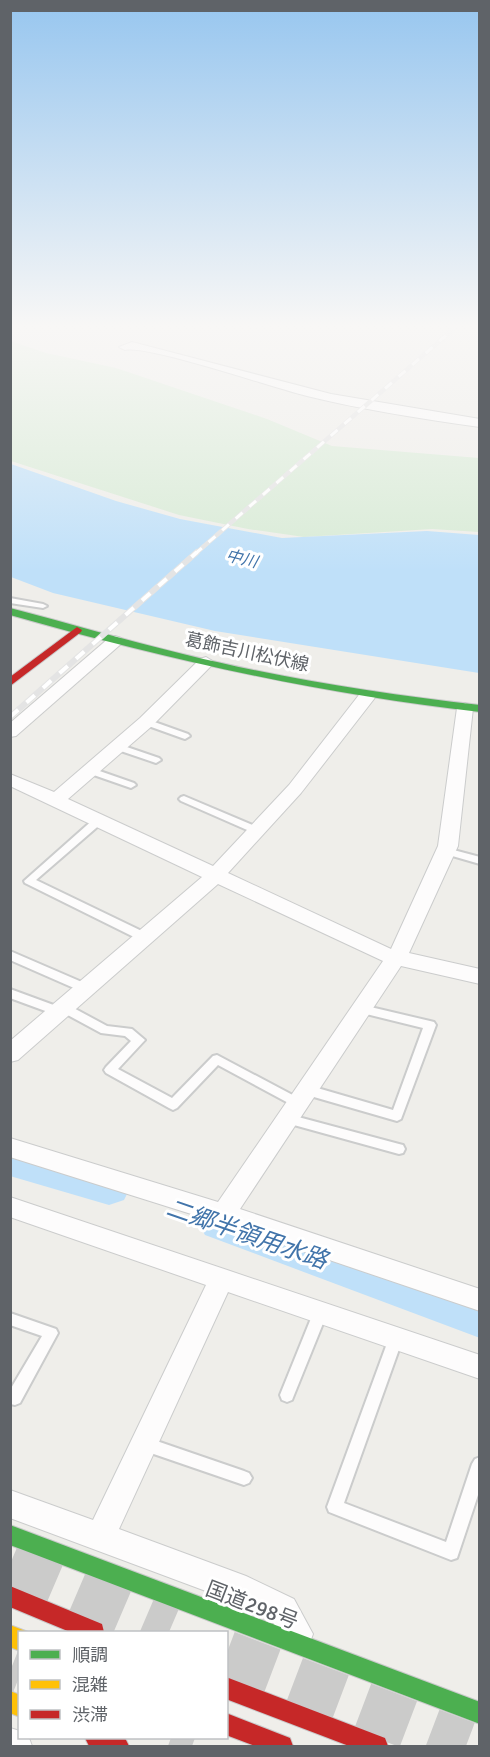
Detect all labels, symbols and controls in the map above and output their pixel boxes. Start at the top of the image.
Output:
water label: 中川 [224,545,262,573]
street label: 葛飾吉川松伏線 [183,628,311,676]
water label: 二郷半領用水路 [163,1192,333,1276]
street label: 国道298号 [202,1575,302,1635]
legend [18,1631,228,1739]
text: 順調 [72,1644,108,1666]
text: 混雑 [72,1674,108,1696]
text: 渋滞 [72,1704,108,1726]

